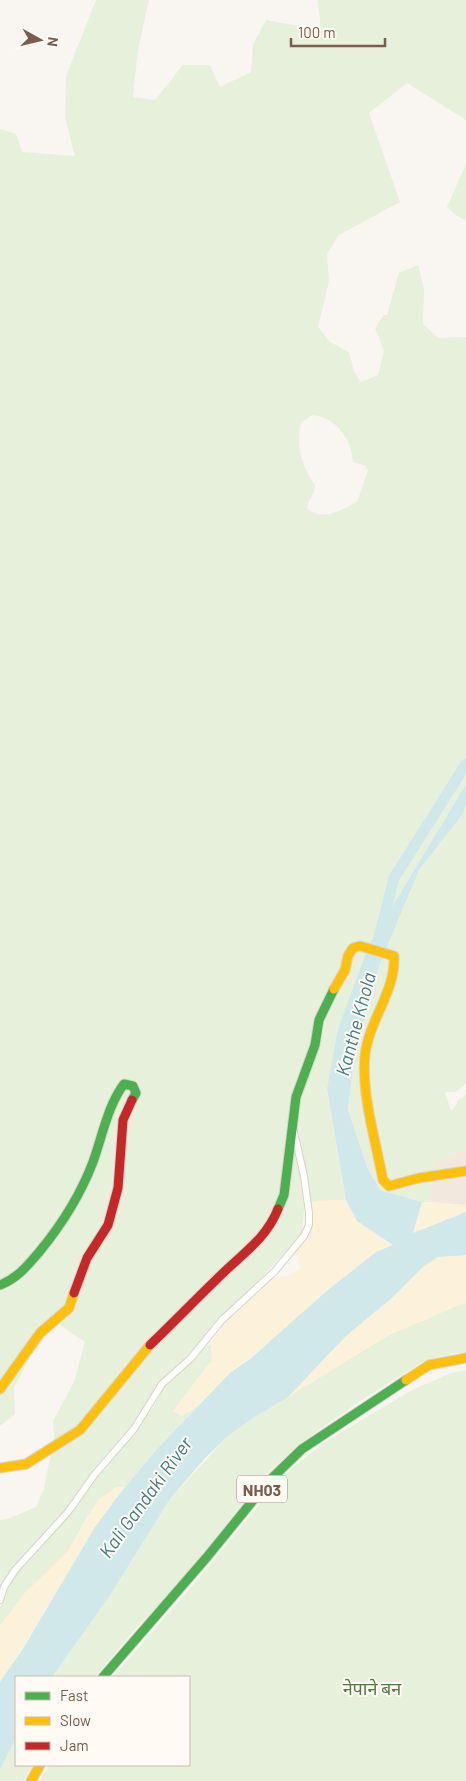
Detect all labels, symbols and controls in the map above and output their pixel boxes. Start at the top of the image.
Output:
north arrow [15,15,65,65]
scale bar [291,15,385,47]
text: 100 m [298,23,336,41]
text: N [44,36,62,48]
water label: Kanthe Khola [330,970,380,1078]
water label: Kali Gandaki River [94,1431,197,1562]
road number: NH03 [237,1476,287,1502]
legend [15,1676,190,1766]
park label: नेपाने बन [343,1677,402,1699]
text: Fast [60,1686,88,1704]
text: Slow [60,1711,91,1729]
text: Jam [60,1736,89,1754]

